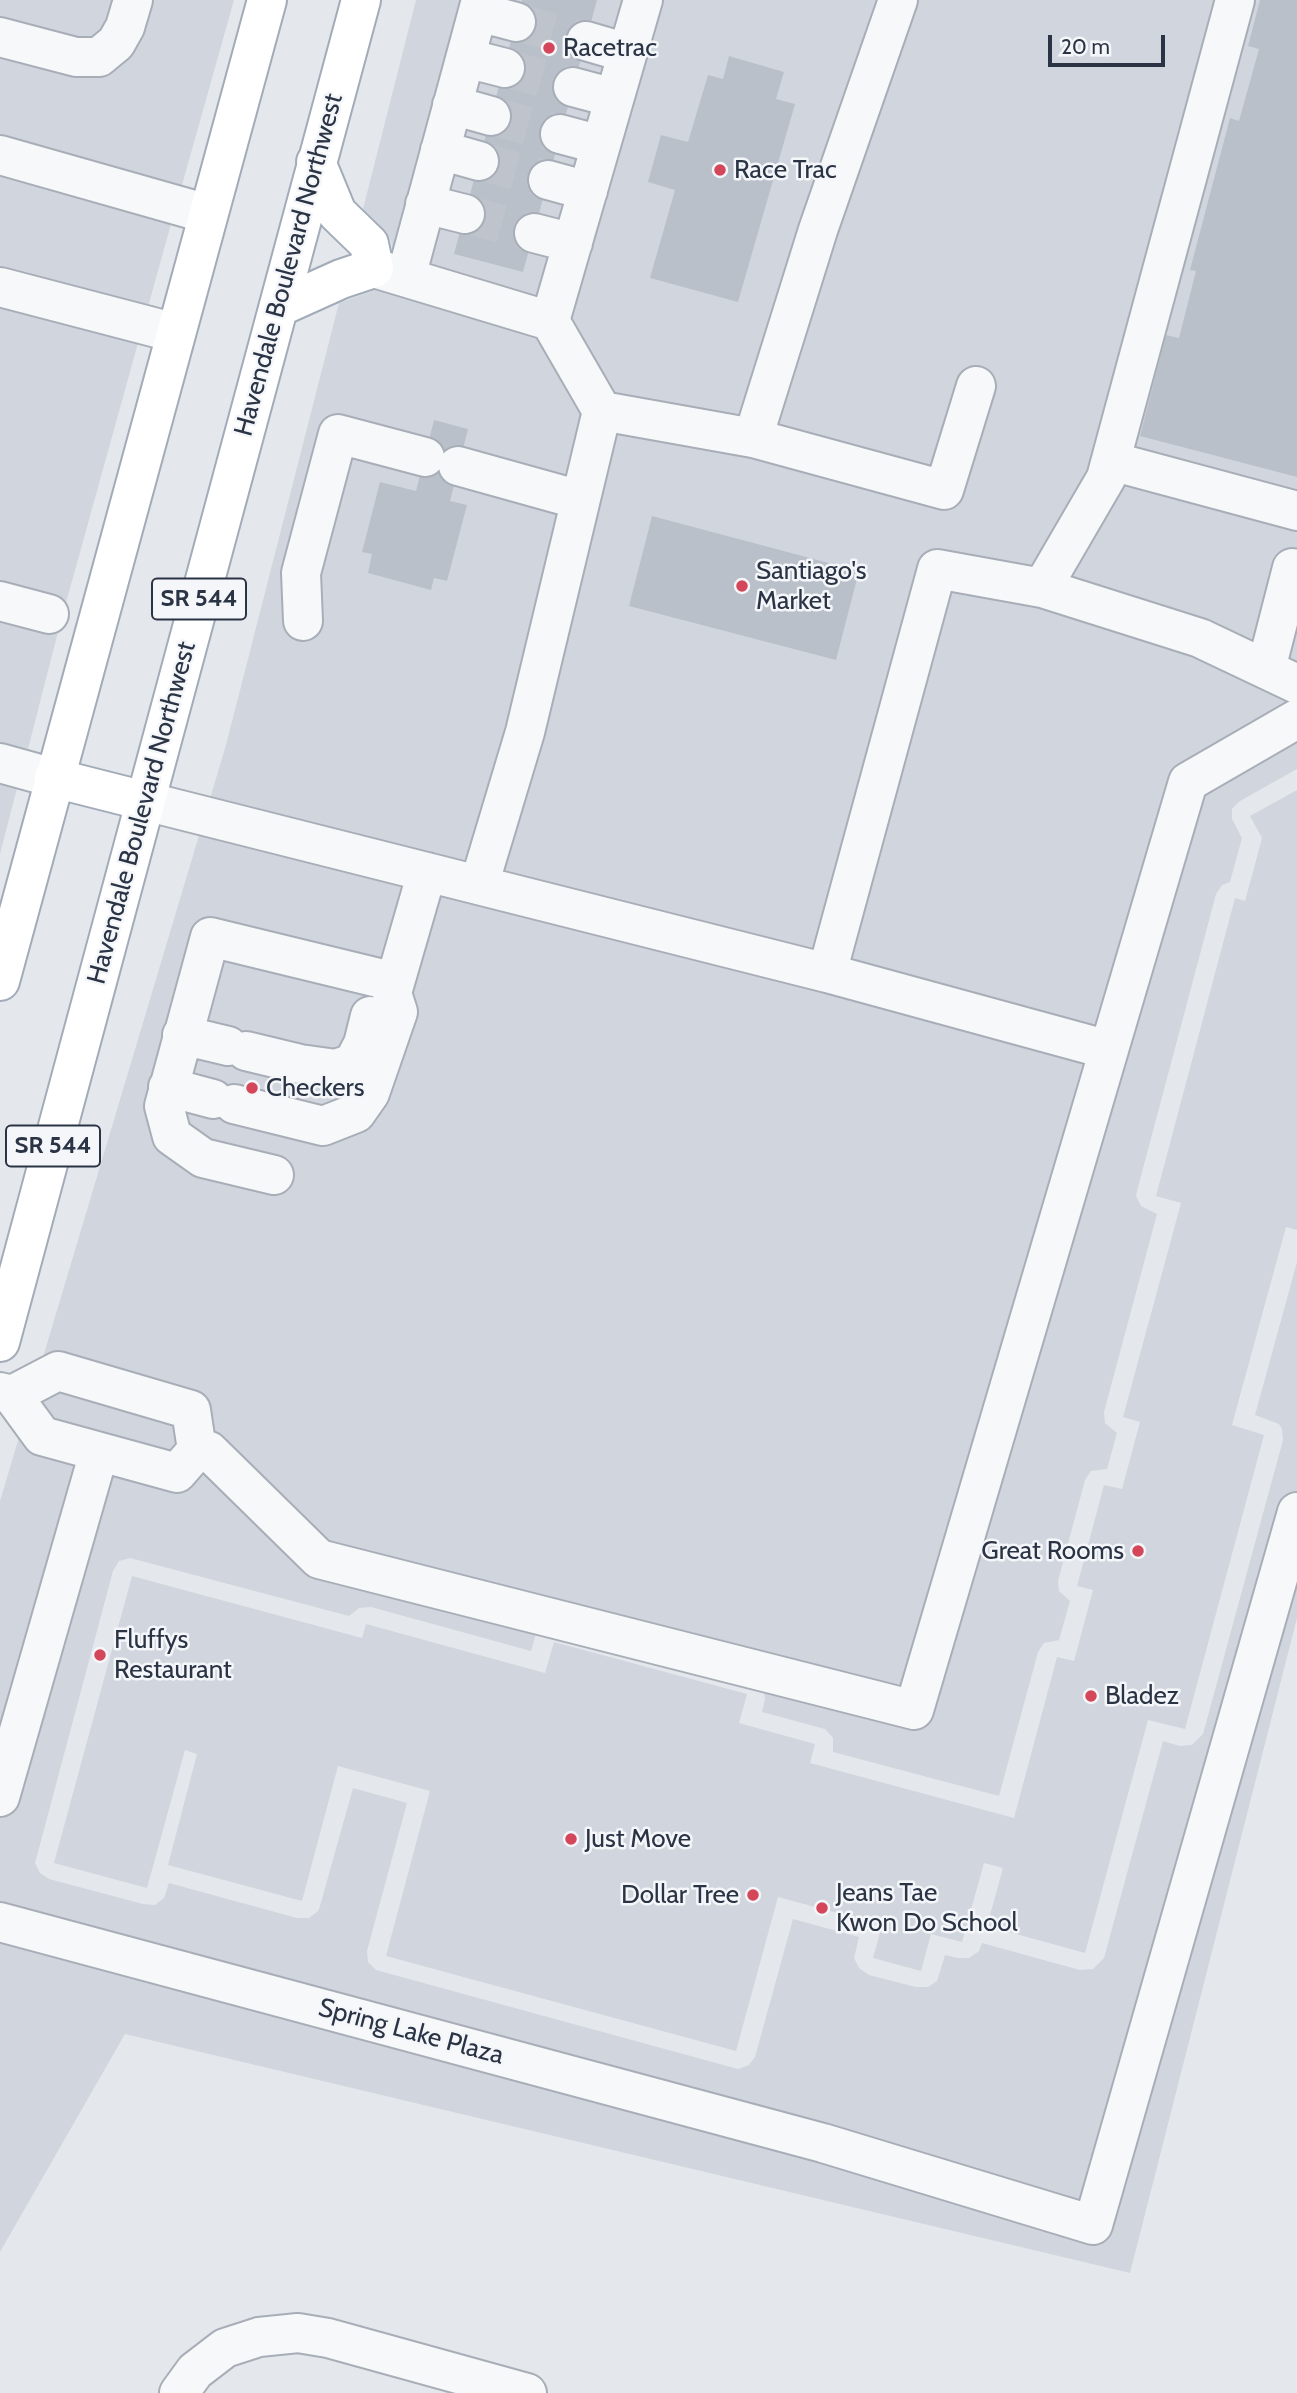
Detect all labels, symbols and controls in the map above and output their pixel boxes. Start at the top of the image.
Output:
scale bar [1052,21,1169,65]
place label: Racetrac [563,32,657,64]
text: 20 m [1061,34,1110,59]
marker: Racetrac [541,40,557,56]
street label: Havendale Boulevard Northwest [228,90,350,440]
place label: Race Trac [734,154,837,186]
marker: Race Trac [712,162,728,178]
place label: Santiago's Market [756,555,866,616]
road number: SR 544 [152,578,246,620]
marker: Santiago's Market [734,578,750,594]
street label: Havendale Boulevard Northwest [81,638,203,988]
place label: Checkers [266,1072,365,1104]
marker: Checkers [244,1080,260,1096]
road number: SR 544 [6,1126,100,1166]
place label: Great Rooms [981,1535,1124,1567]
marker: Great Rooms [1130,1543,1146,1559]
place label: Fluffys Restaurant [114,1624,232,1686]
marker: Fluffys Restaurant [92,1647,108,1663]
place label: Bladez [1105,1680,1179,1712]
marker: Bladez [1083,1688,1099,1704]
place label: Just Move [585,1823,691,1855]
marker: Just Move [563,1831,579,1847]
place label: Jeans Tae Kwon Do School [836,1877,1018,1938]
place label: Dollar Tree [621,1879,739,1911]
marker: Dollar Tree [745,1887,761,1903]
marker: Jeans Tae Kwon Do School [814,1900,830,1916]
street label: Spring Lake Plaza [315,1992,507,2072]

